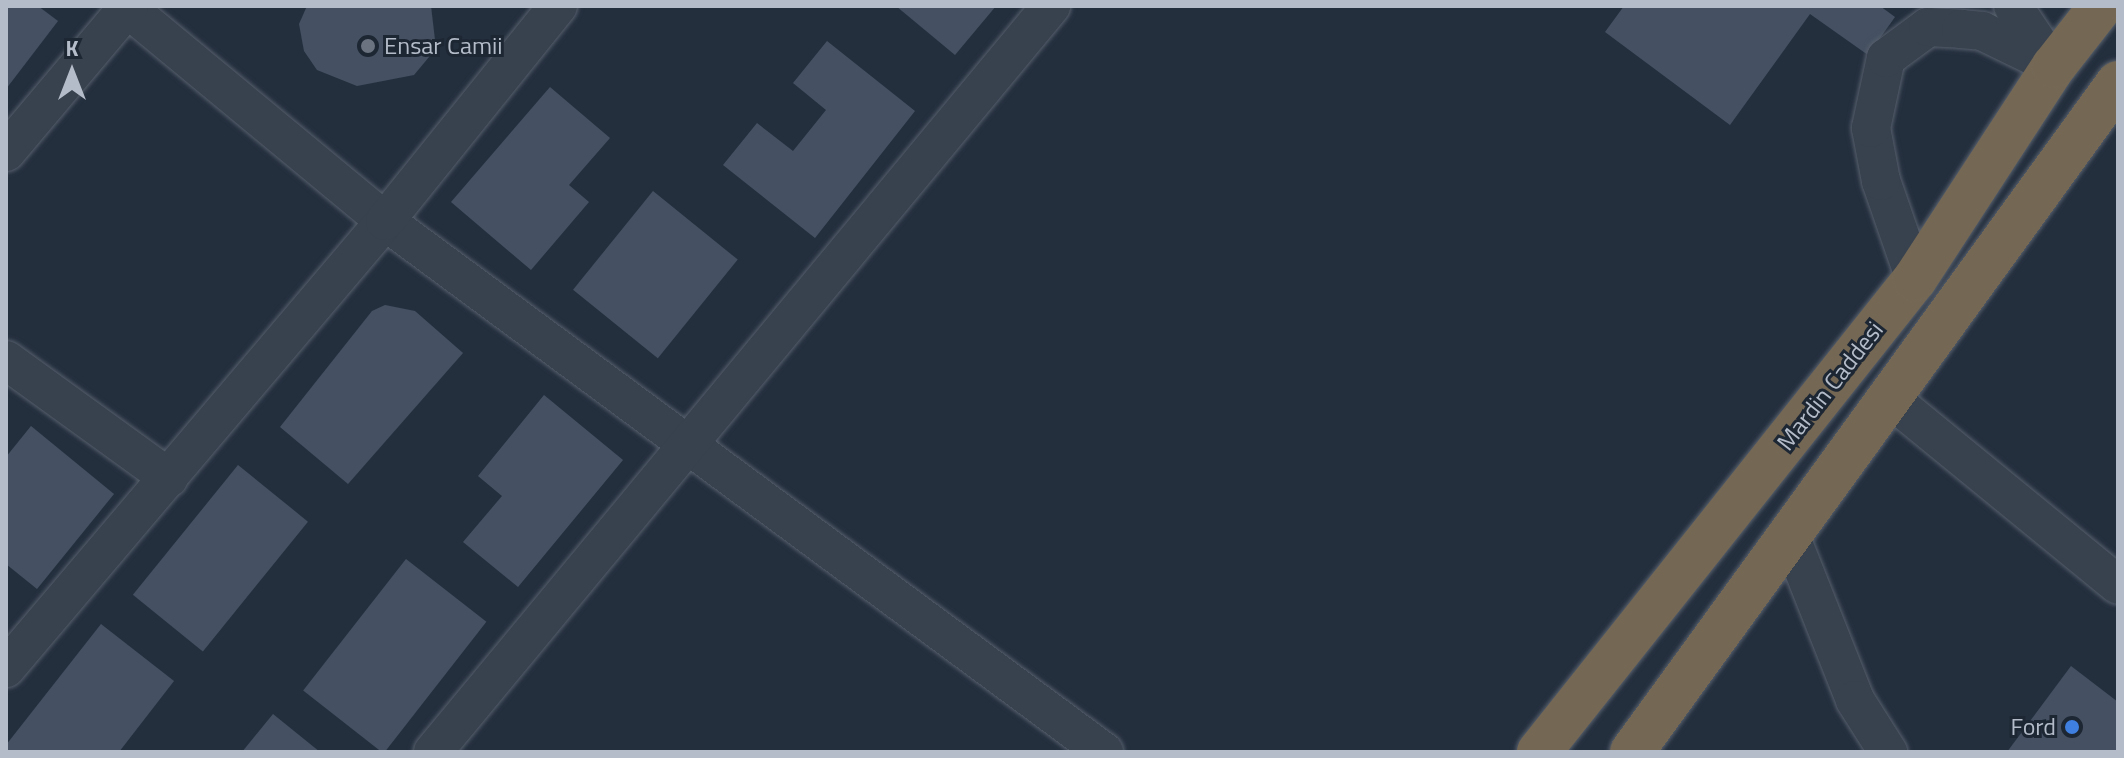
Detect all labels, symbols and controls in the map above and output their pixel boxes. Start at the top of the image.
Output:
text: K [65,31,79,65]
north arrow [32,32,112,112]
place label: Ensar Camii [384,32,503,60]
marker: Ensar Camii [359,37,377,55]
street label: Mardin Caddesi [1771,316,1889,456]
place label: Ford [2010,713,2056,741]
marker: Ford [2063,718,2081,736]

